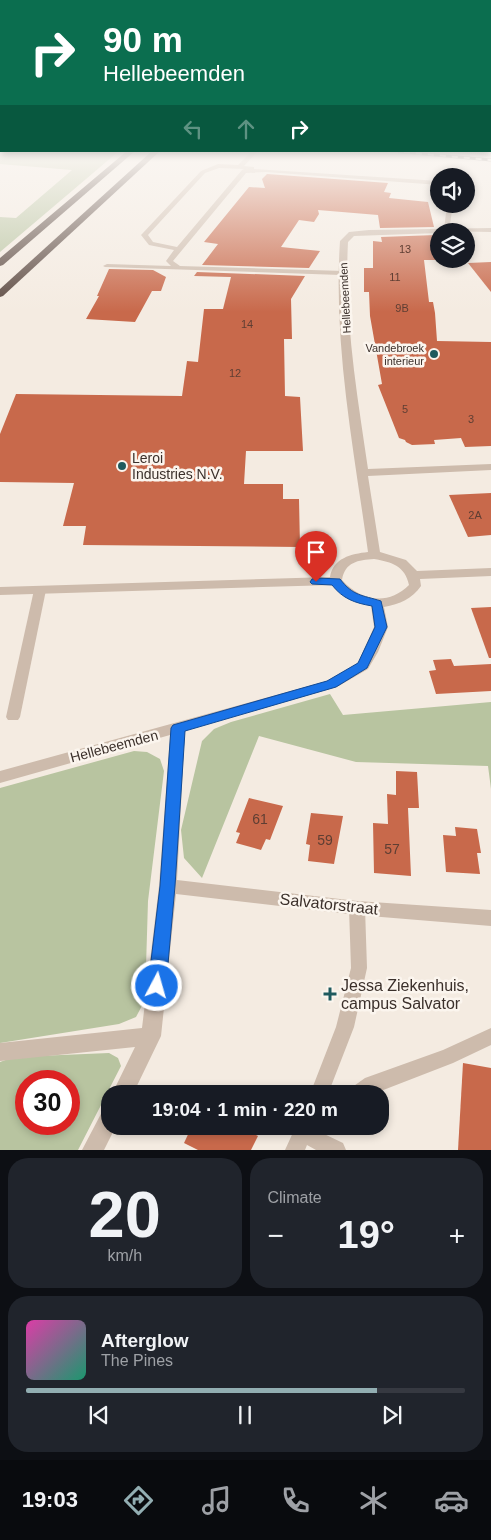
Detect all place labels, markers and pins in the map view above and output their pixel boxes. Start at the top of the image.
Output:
place label: Vandebroek interieur [365,342,424,367]
marker: Vandebroek interieur [428,348,440,360]
place label: Leroi Industries N.V. [132,450,223,482]
marker: Leroi Industries N.V. [116,460,128,472]
pin [295,531,337,582]
place label: Jessa Ziekenhuis, campus Salvator [341,977,469,1012]
marker: Jessa Ziekenhuis, campus Salvator [323,987,337,1001]

